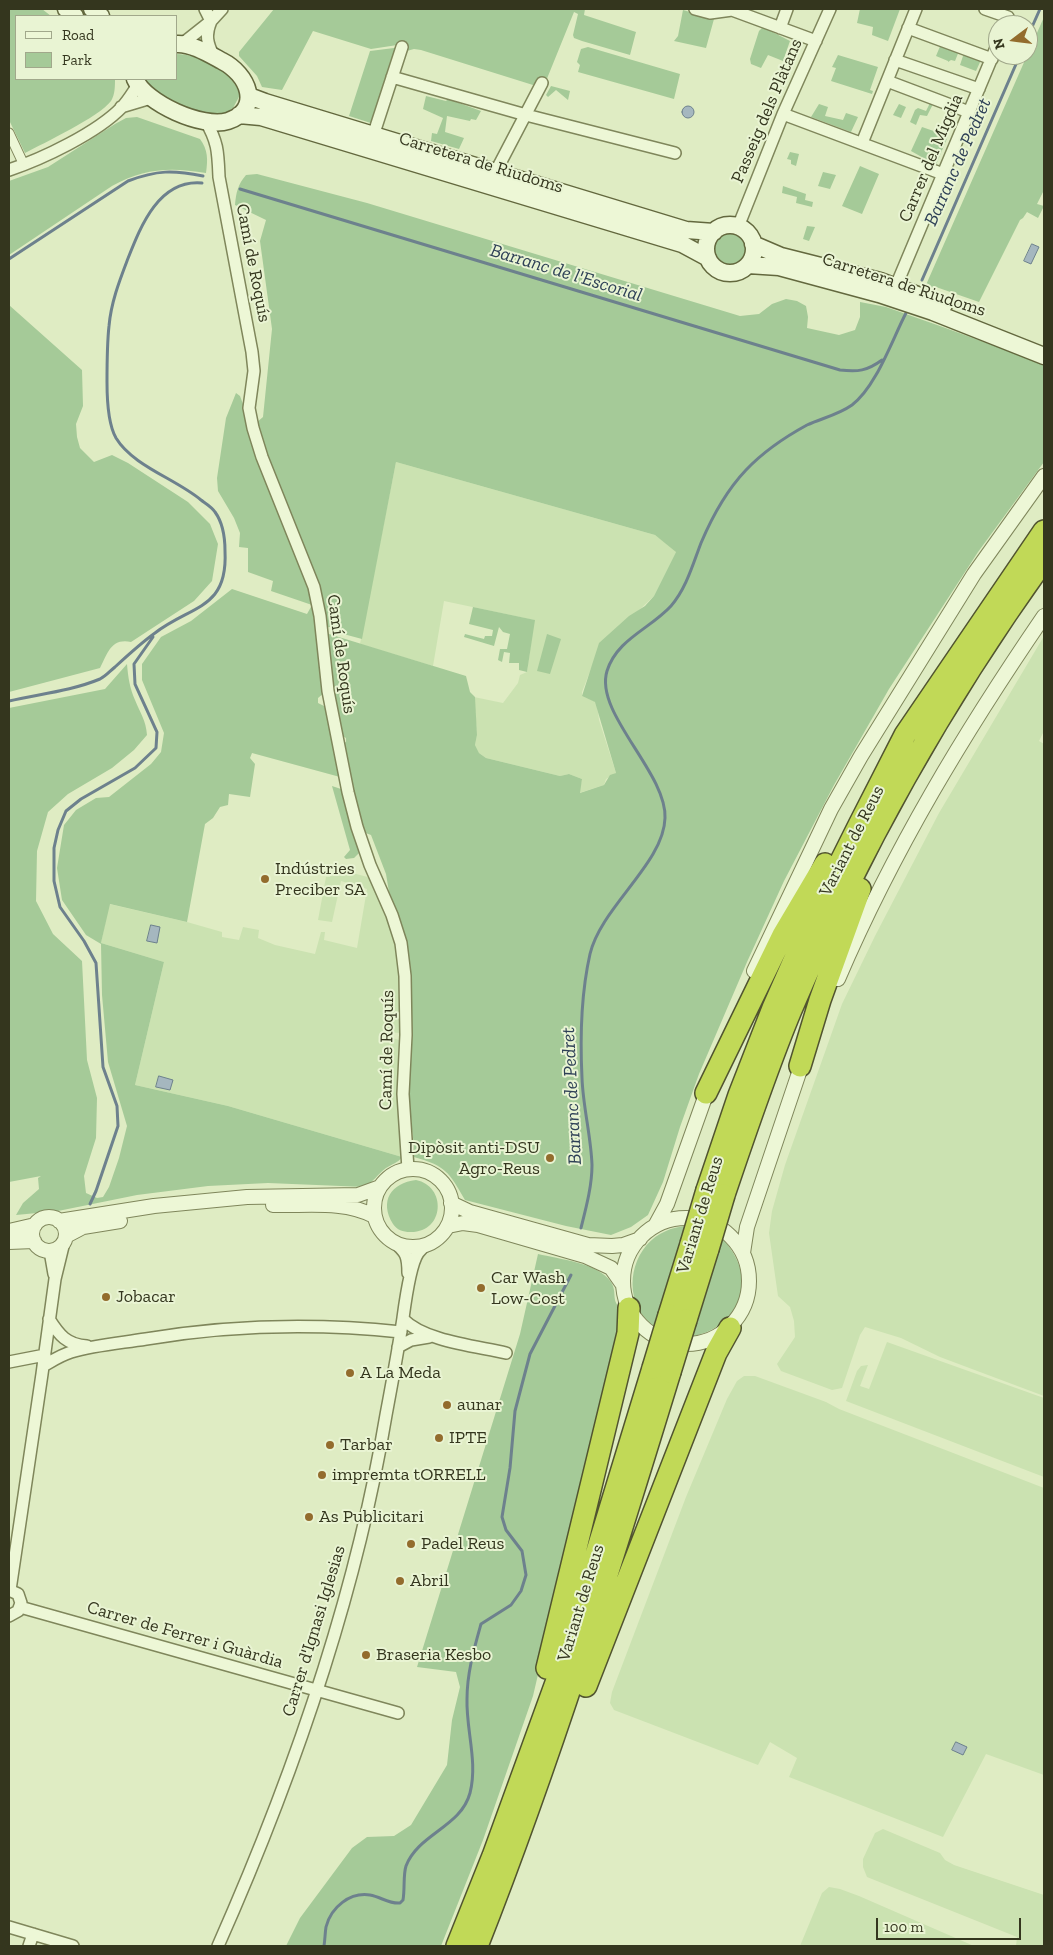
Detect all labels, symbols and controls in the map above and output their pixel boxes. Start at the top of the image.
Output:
legend [15,15,178,80]
north arrow [988,15,1038,65]
text: Road [62,26,94,44]
street label: Passeig dels Plàtans [727,36,807,186]
text: N [989,36,1009,51]
text: Park [62,51,92,69]
street label: Carrer del Migdia [894,91,968,225]
water label: Barranc de Pedret [920,95,996,229]
street label: Carretera de Riudoms [396,128,566,198]
street label: Camí de Roquís [231,202,275,324]
water label: Barranc de l'Escorial [487,239,645,307]
street label: Carretera de Riudoms [820,248,988,322]
street label: Camí de Roquís [322,593,360,715]
street label: Variant de Reus [815,782,889,900]
place label: Indústries Preciber SA [275,858,365,901]
marker: Indústries Preciber SA [259,873,271,885]
street label: Camí de Roquís [375,990,399,1110]
water label: Barranc de Pedret [557,1027,587,1165]
place label: Dipòsit anti-DSU Agro-Reus [408,1137,540,1180]
marker: Dipòsit anti-DSU Agro-Reus [544,1152,556,1164]
street label: Variant de Reus [672,1154,728,1276]
place label: Car Wash Low-Cost [491,1267,566,1310]
marker: Car Wash Low-Cost [475,1282,487,1294]
place label: Jobacar [116,1286,176,1308]
marker: Jobacar [100,1291,112,1303]
place label: A La Meda [360,1362,441,1384]
marker: A La Meda [344,1367,356,1379]
place label: aunar [457,1394,502,1416]
marker: aunar [441,1399,453,1411]
place label: IPTE [449,1427,487,1449]
marker: IPTE [433,1432,445,1444]
place label: Tarbar [340,1434,393,1456]
marker: Tarbar [324,1439,336,1451]
place label: impremta tORRELL [332,1464,485,1486]
marker: impremta tORRELL [316,1469,328,1481]
place label: As Publicitari [319,1506,424,1528]
marker: As Publicitari [303,1511,315,1523]
place label: Padel Reus [421,1533,504,1555]
marker: Padel Reus [405,1538,417,1550]
street label: Variant de Reus [553,1542,609,1664]
street label: Carrer d'Ignasi Iglesias [278,1543,350,1719]
place label: Abril [410,1570,449,1592]
marker: Abril [394,1575,406,1587]
street label: Carrer de Ferrer i Guàrdia [85,1597,285,1673]
place label: Braseria Kesbo [376,1644,491,1666]
marker: Braseria Kesbo [360,1649,372,1661]
scale bar [878,1908,1023,1940]
text: 100 m [884,1918,923,1936]

